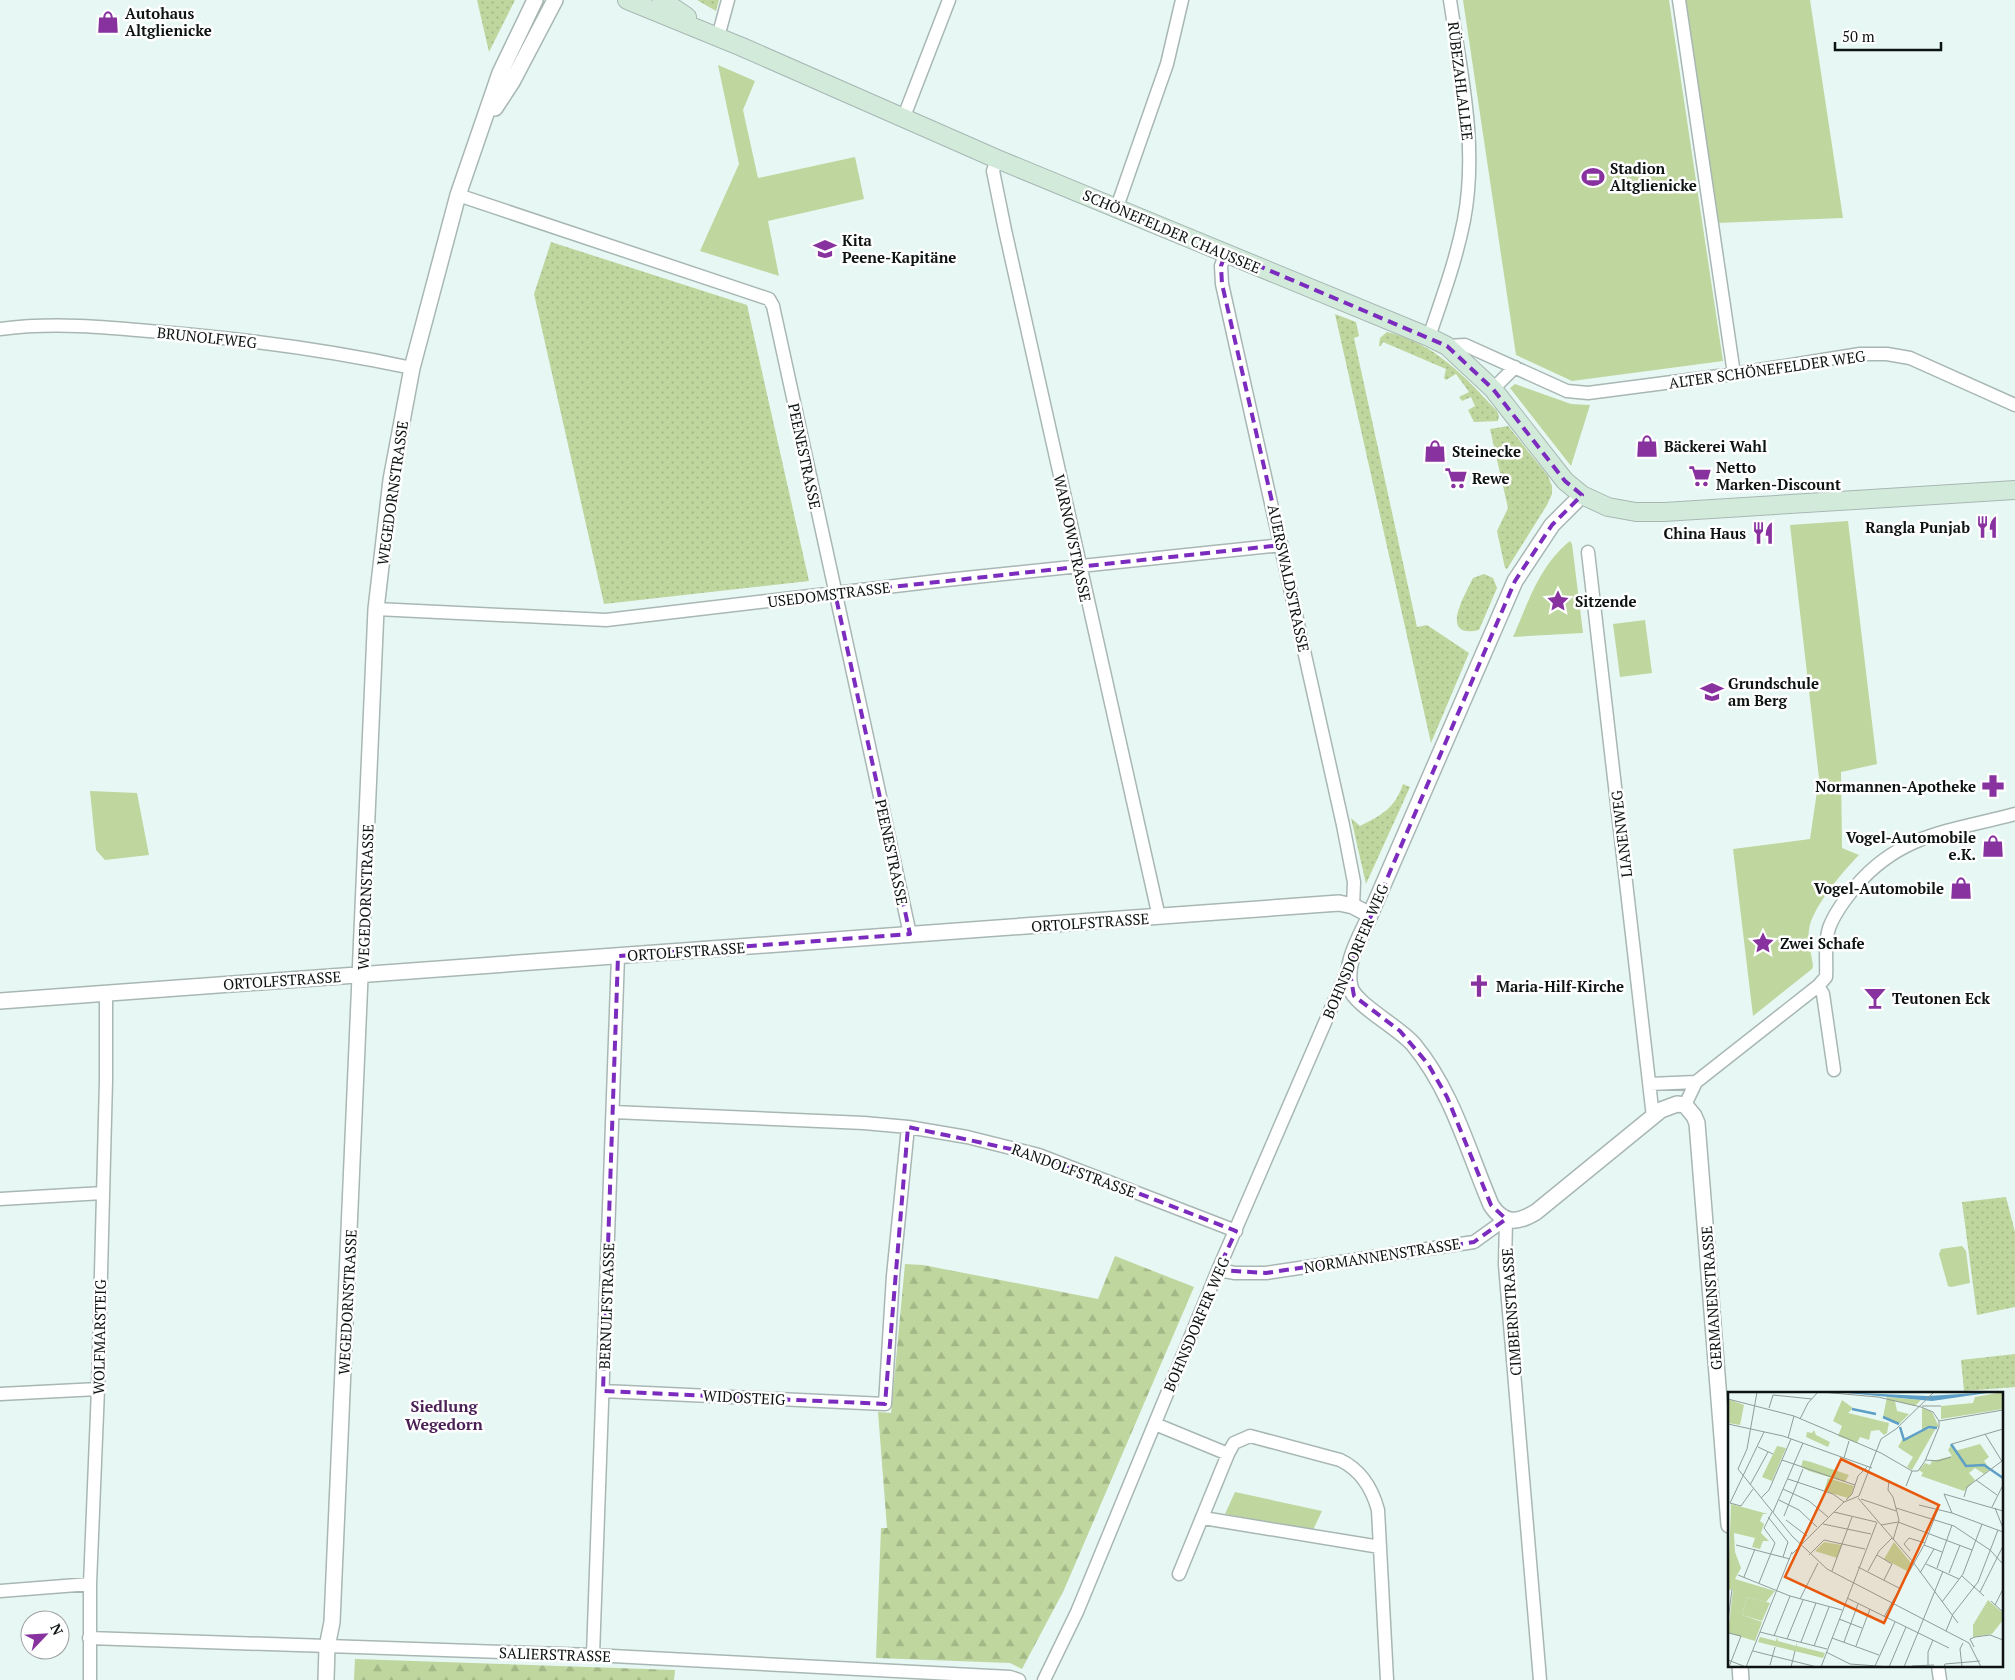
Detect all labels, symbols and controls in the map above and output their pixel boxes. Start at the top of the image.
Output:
place label: Autohaus Altglienicke [125,3,212,40]
shop icon: Autohaus Altglienicke [95,9,121,35]
street label: RÜBEZAHLALLEE [1444,20,1478,142]
scale bar [1835,20,1941,52]
text: 50 m [1842,26,1875,46]
place label: Stadion Altglienicke [1610,158,1697,195]
sports icon: Stadion Altglienicke [1580,164,1606,190]
street label: SCHÖNEFELDER CHAUSSEE [1080,184,1264,278]
place label: Kita Peene-Kapitäne [842,230,956,267]
school or university icon: Kita Peene-Kapitäne [812,236,838,262]
street label: BRUNOLFWEG [156,322,259,352]
street label: ALTER SCHÖNEFELDER WEG [1667,345,1867,393]
street label: PEENESTRASSE [784,401,826,511]
street label: WEGEDORNSTRASSE [372,419,412,567]
shop icon: Bäckerei Wahl [1634,433,1660,459]
place label: Bäckerei Wahl [1664,436,1767,456]
shop icon: Steinecke [1422,438,1448,464]
place label: Steinecke [1452,441,1521,461]
place label: Netto Marken-Discount [1716,457,1841,494]
supermarket icon: Netto Marken-Discount [1687,463,1713,489]
supermarket icon: Rewe [1443,465,1469,491]
place label: Rewe [1472,468,1510,488]
street label: WARNOWSTRASSE [1050,472,1096,604]
street label: AUERSWALDSTRASSE [1264,502,1314,654]
restaurant icon: Rangla Punjab [1974,514,2000,540]
place label: Rangla Punjab [1865,517,1970,537]
restaurant icon: China Haus [1750,520,1776,546]
place label: China Haus [1664,523,1746,543]
street label: USEDOMSTRASSE [766,577,892,611]
place icon: Sitzende [1545,588,1571,614]
place label: Sitzende [1575,591,1637,611]
place label: Grundschule am Berg [1728,673,1819,710]
school or university icon: Grundschule am Berg [1699,679,1725,705]
pharmacy icon: Normannen-Apotheke [1980,773,2006,799]
place label: Normannen-Apotheke [1815,776,1976,796]
street label: LIANENWEG [1606,789,1636,879]
street label: PEENESTRASSE [871,797,913,907]
street label: WEGEDORNSTRASSE [352,824,378,970]
place label: Vogel-Automobile e.K. [1846,827,1976,864]
shop icon: Vogel-Automobile e.K. [1980,833,2006,859]
shop icon: Vogel-Automobile [1948,875,1974,901]
place label: Vogel-Automobile [1814,878,1944,898]
street label: BOHNSDORFER WEG [1318,880,1393,1022]
street label: ORTOLFSTRASSE [1030,908,1150,936]
place icon: Zwei Schafe [1750,930,1776,956]
place label: Zwei Schafe [1780,933,1865,953]
street label: ORTOLFSTRASSE [626,937,746,965]
street label: ORTOLFSTRASSE [222,966,342,994]
church icon: Maria-Hilf-Kirche [1466,973,1492,999]
place label: Maria-Hilf-Kirche [1496,976,1624,996]
bar icon: Teutonen Eck [1862,985,1888,1011]
place label: Teutonen Eck [1892,988,1990,1008]
street label: RANDOLFSTRASSE [1009,1138,1139,1202]
street label: GERMANENSTRASSE [1696,1225,1726,1371]
street label: WEGEDORNSTRASSE [333,1229,361,1375]
street label: NORMANNENSTRASSE [1302,1233,1462,1277]
street label: BERNULFSTRASSE [594,1242,618,1370]
street label: CIMBERNSTRASSE [1497,1247,1525,1377]
street label: BOHNSDORFER WEG [1159,1253,1234,1395]
street label: WOLFMARSTEIG [88,1278,110,1395]
street label: WIDOSTEIG [702,1385,786,1409]
inset map [1728,1392,2002,1668]
district label: Siedlung Wegedorn [405,1395,484,1435]
north arrow [20,1610,70,1660]
text: N [46,1620,68,1638]
street label: SALIERSTRASSE [499,1642,611,1666]

